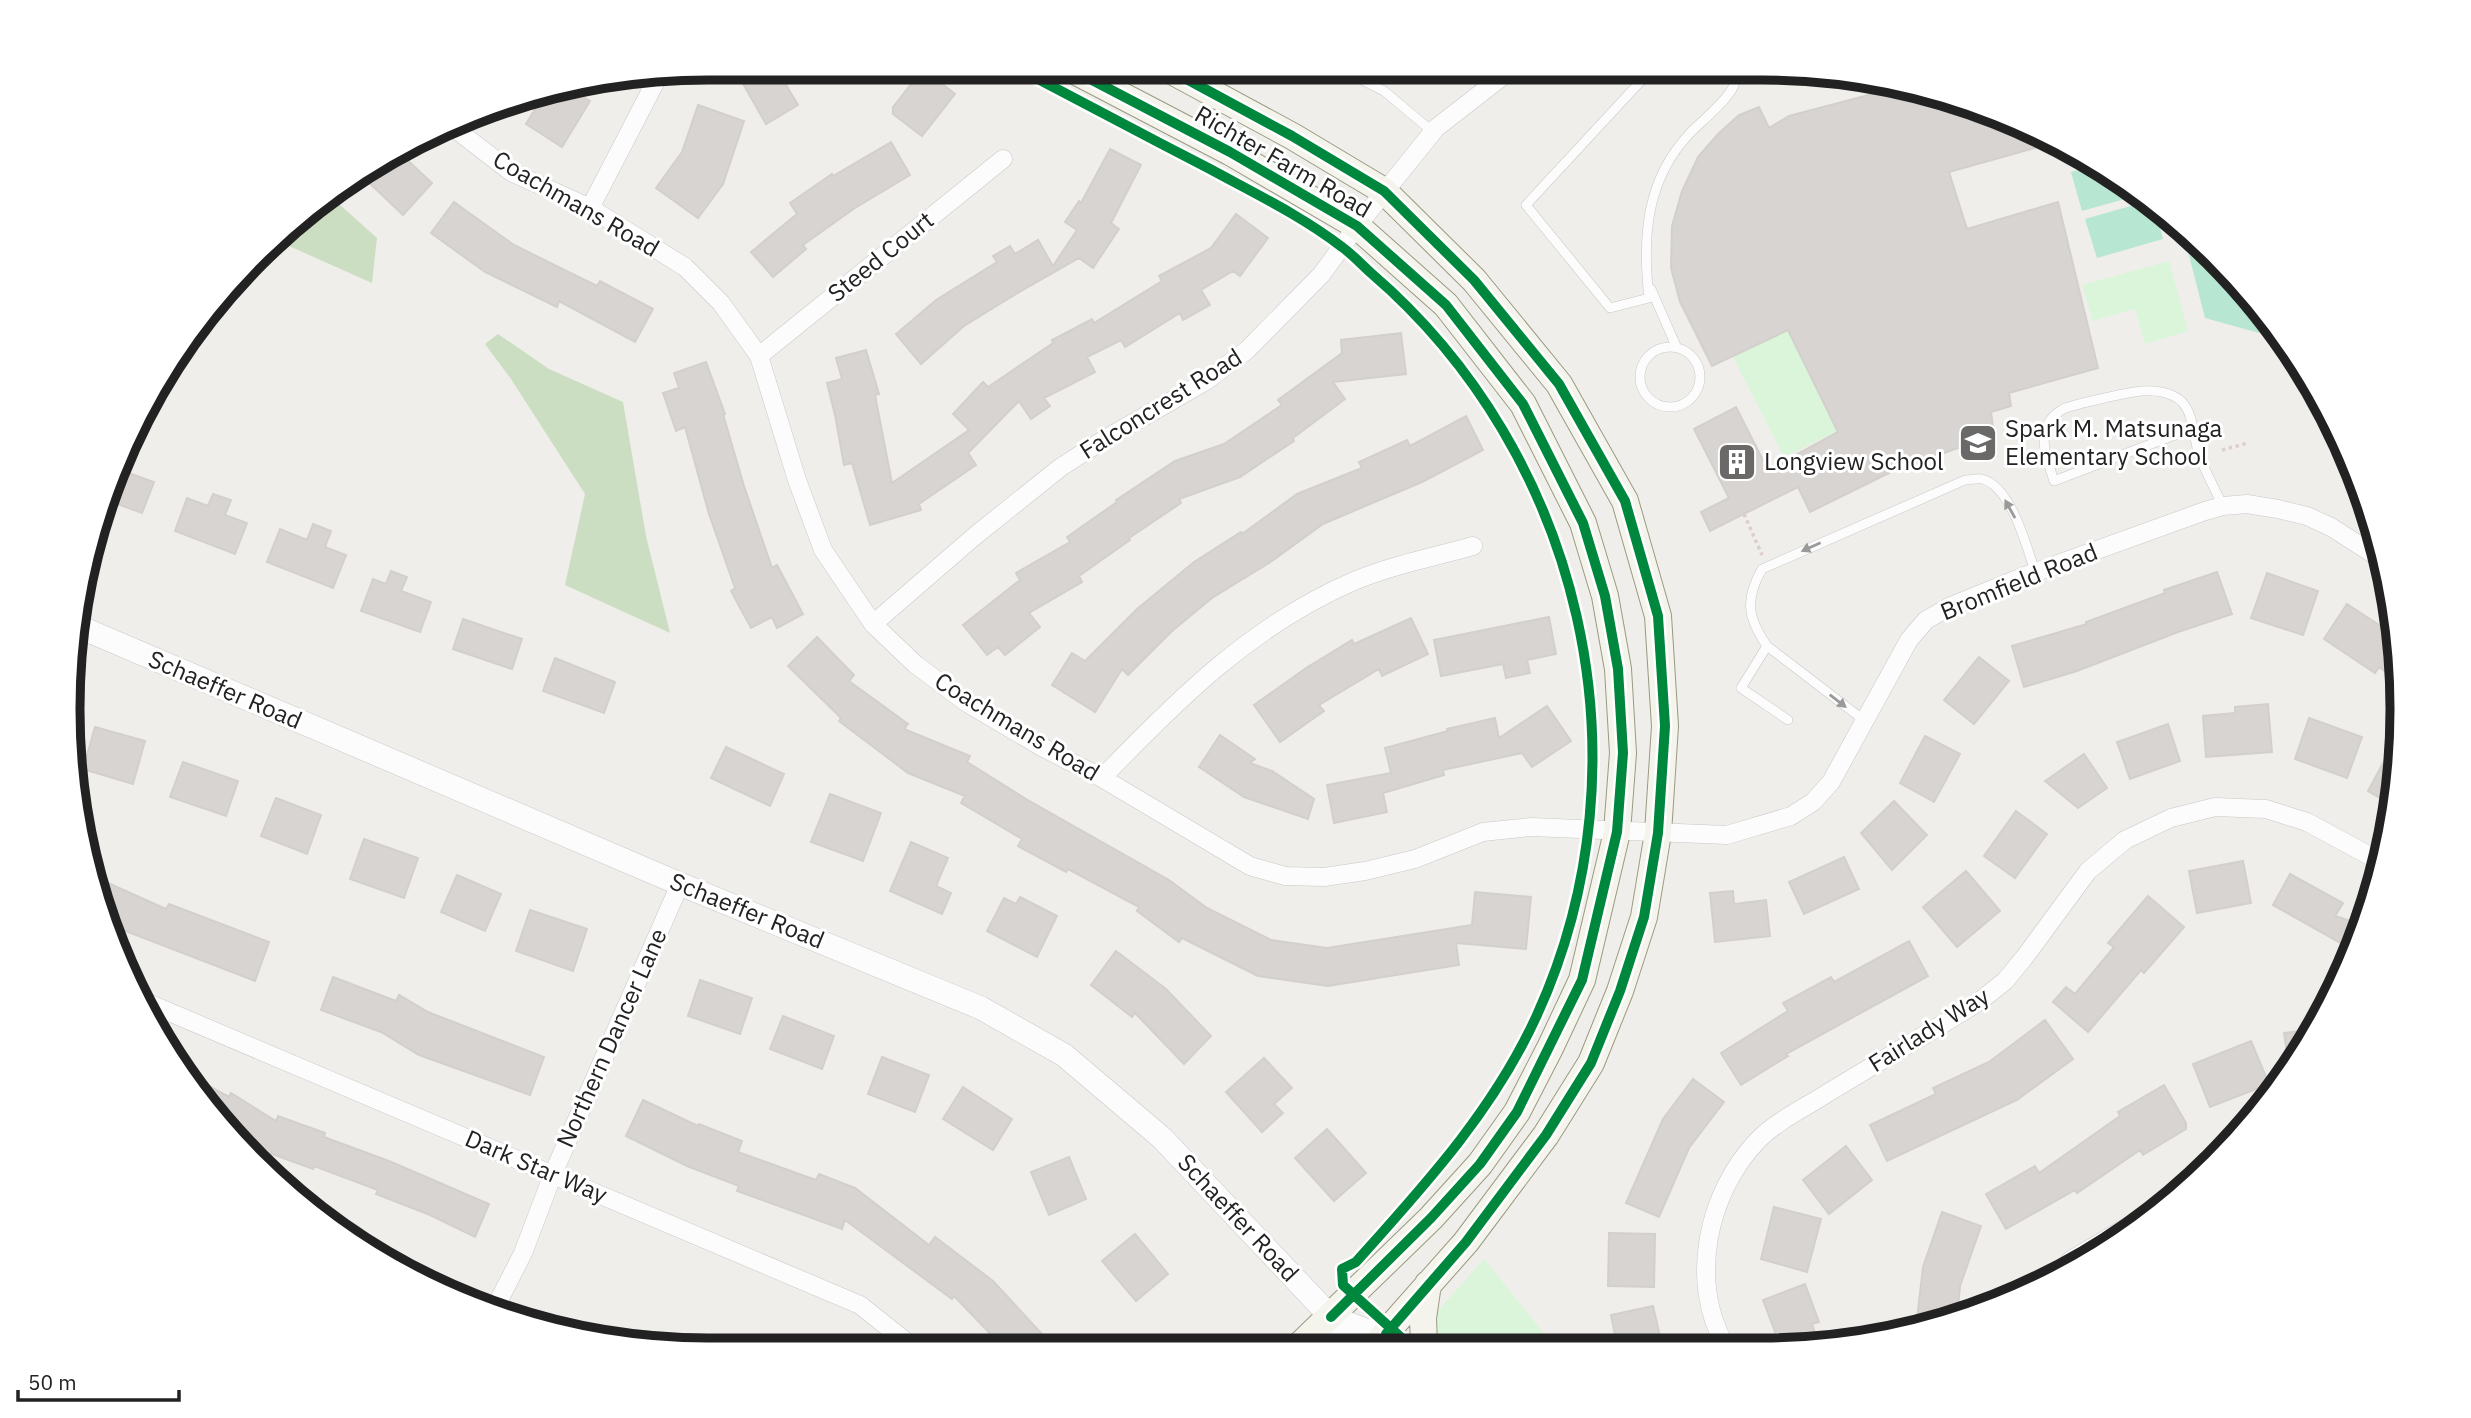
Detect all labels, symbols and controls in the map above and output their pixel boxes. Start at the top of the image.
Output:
street label: Richter Farm Road [1189,98,1378,225]
street label: Coachmans Road [488,143,665,264]
street label: Steed Court [821,204,940,309]
street label: Falconcrest Road [1073,340,1248,466]
place label: Spark M. Matsunaga Elementary School [2005,412,2223,472]
school or university icon: Spark M. Matsunaga Elementary School [1957,422,1999,464]
building icon: Longview School [1716,441,1758,483]
place label: Longview School [1764,445,1944,477]
one-way arrow [2005,499,2017,519]
street label: Bromfield Road [1935,535,2102,627]
one-way arrow [1800,542,1821,553]
street label: Schaeffer Road [144,642,307,736]
street label: Coachmans Road [929,664,1106,788]
one-way arrow [1829,693,1847,708]
street label: Schaeffer Road [665,865,829,956]
street label: Northern Dancer Lane [548,923,674,1152]
street label: Fairlady Way [1862,979,1995,1079]
street label: Dark Star Way [460,1122,612,1210]
street label: Schaeffer Road [1171,1146,1306,1288]
scale bar [18,1358,178,1402]
text: 50 m [28,1368,77,1396]

